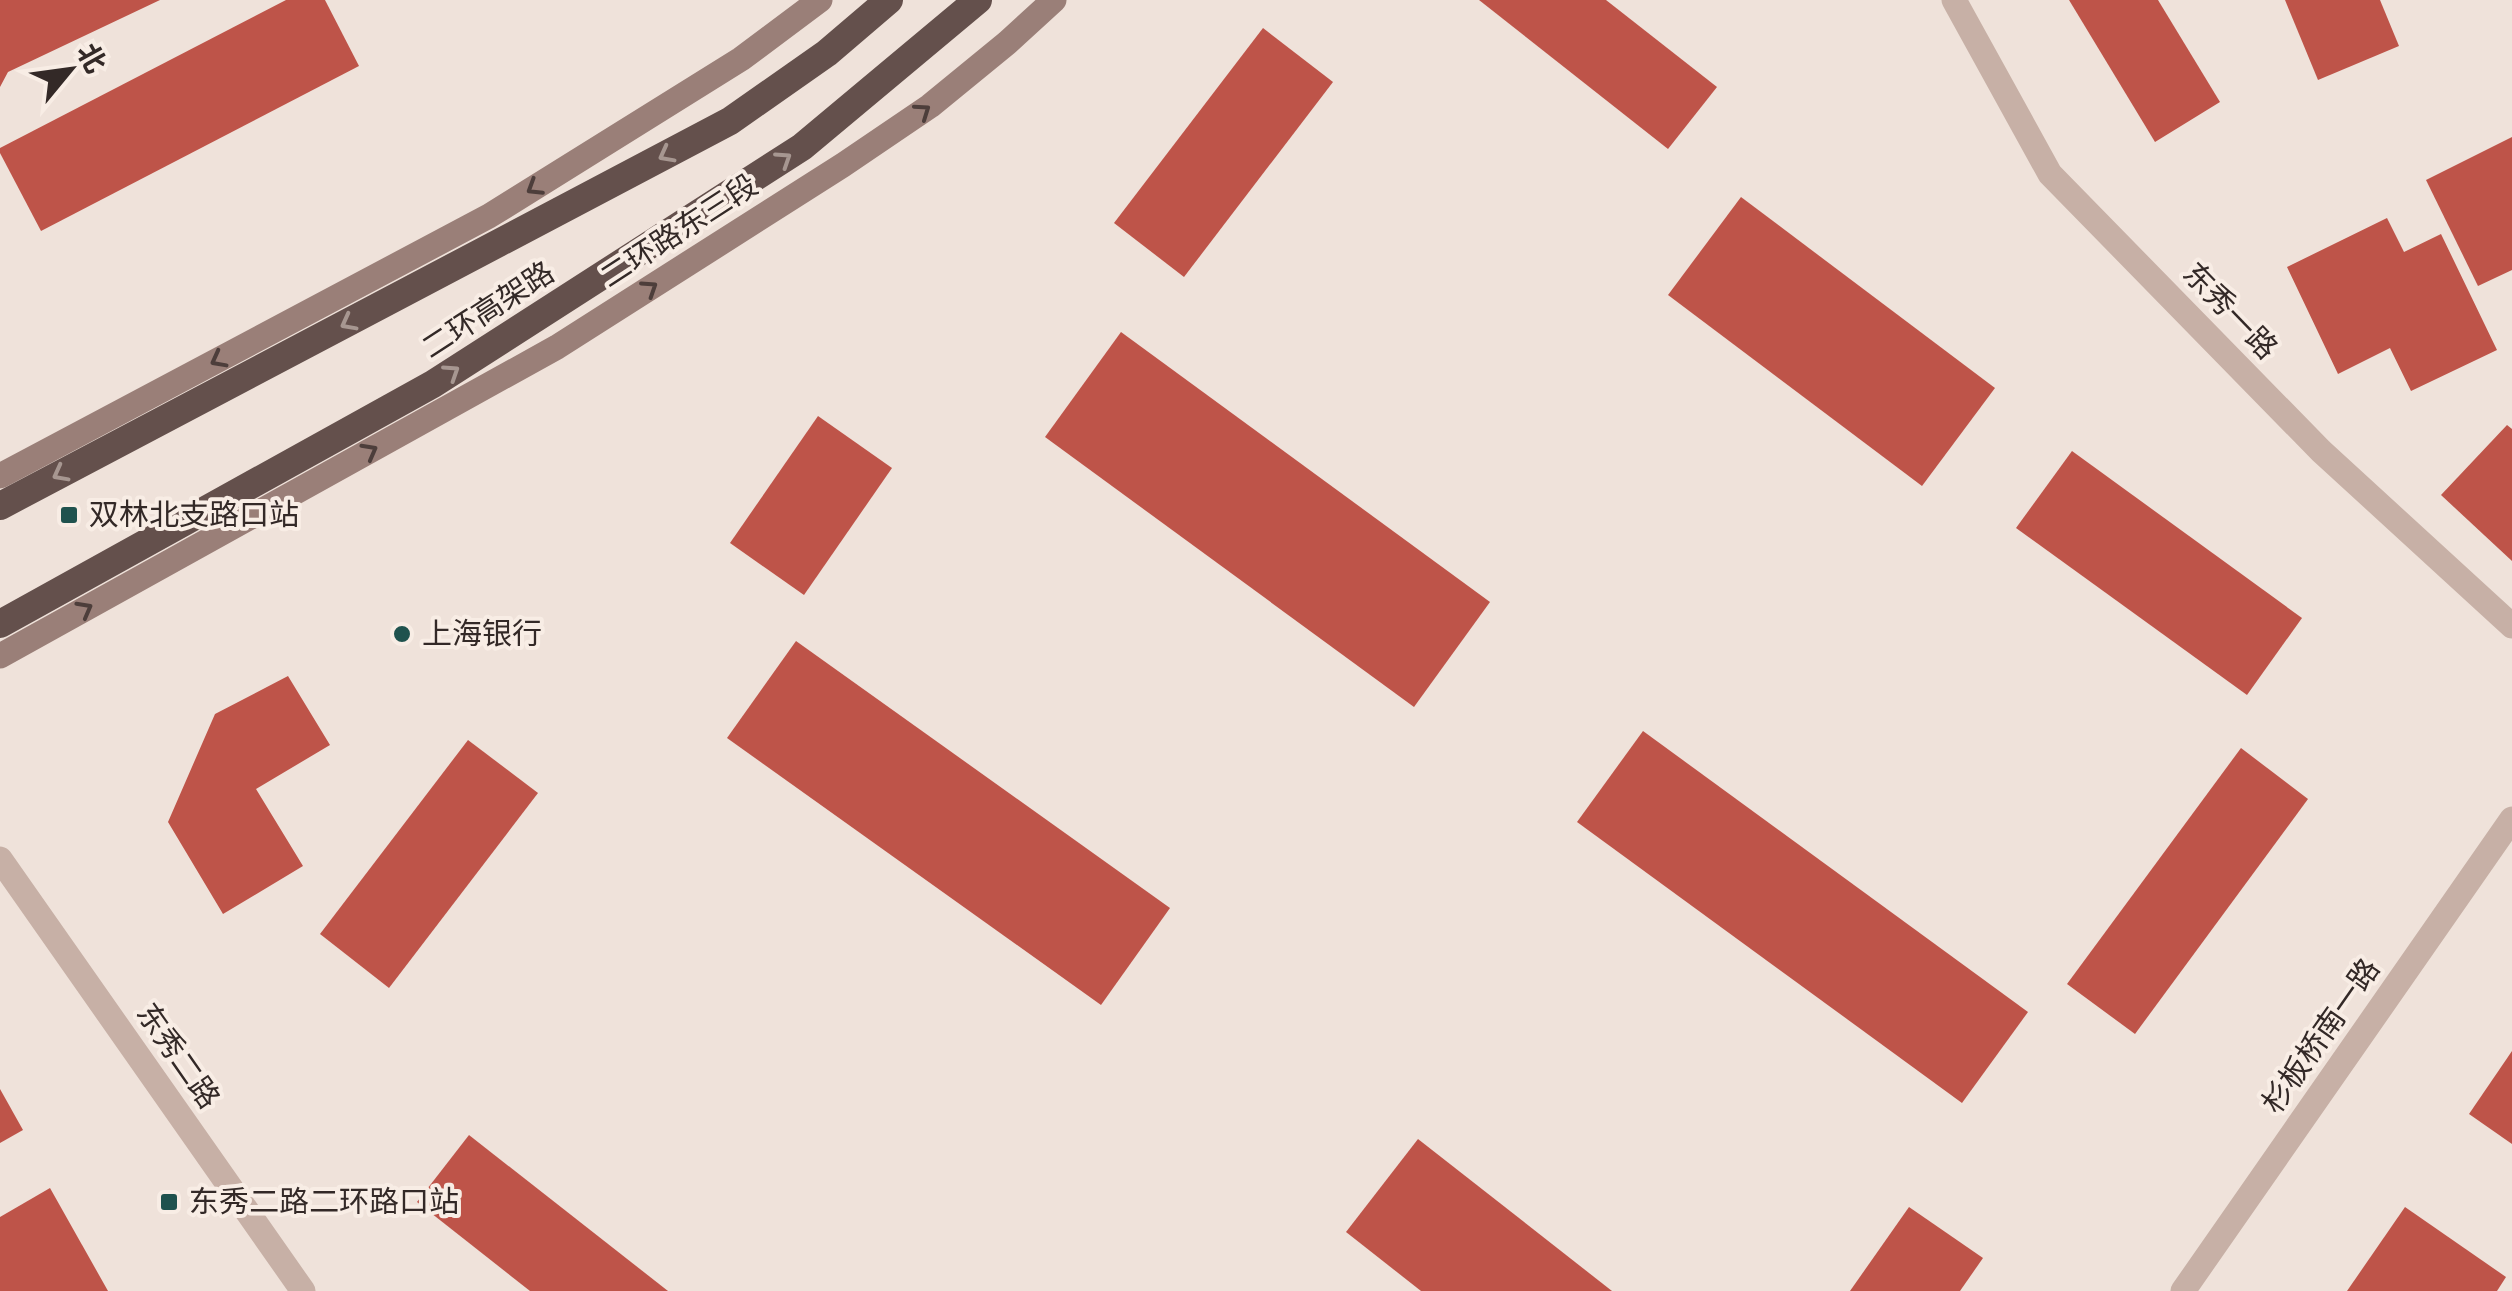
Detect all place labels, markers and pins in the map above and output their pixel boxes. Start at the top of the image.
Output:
place label: 双林北支路口站 [89,494,299,533]
marker: 双林北支路口站 [58,504,80,526]
place label: 上海银行 [422,613,542,652]
marker: 上海银行 [391,623,413,645]
place label: 东秀二路二环路口站 [189,1181,459,1220]
marker: 东秀二路二环路口站 [158,1191,180,1213]

